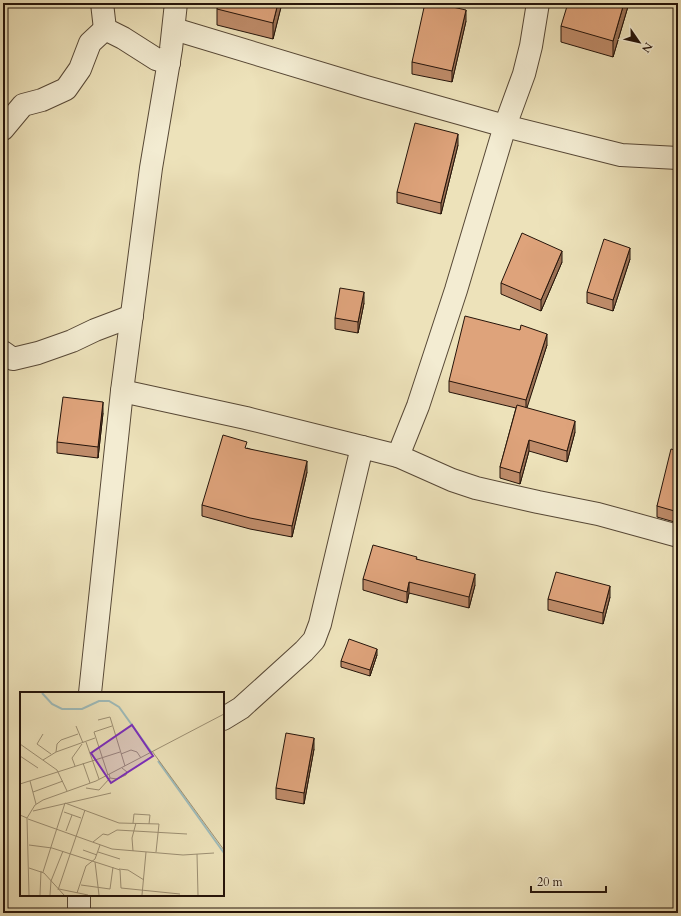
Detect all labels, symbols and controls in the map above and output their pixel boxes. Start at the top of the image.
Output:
north arrow [619,22,659,62]
text: N [638,39,656,56]
inset map [20,692,224,896]
scale bar [531,868,606,894]
text: 20 m [537,874,564,890]

